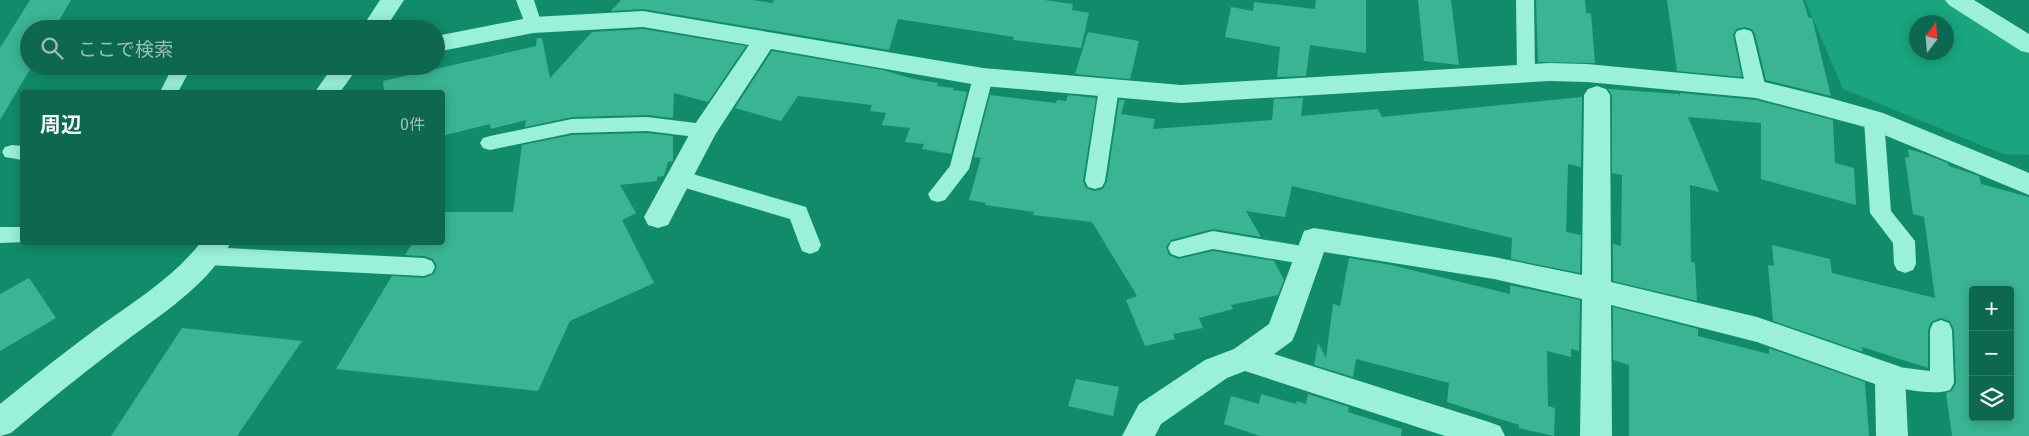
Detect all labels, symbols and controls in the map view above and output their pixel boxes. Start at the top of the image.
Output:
north arrow [1909,15,1954,60]
search box [20,20,445,75]
icon: search [38,34,66,62]
text: ここで検索 [78,38,173,61]
text: 周辺 [40,112,82,138]
text: 0件 [400,115,425,134]
map controls [1969,286,2014,421]
button: + [1969,286,2014,331]
button: − [1969,331,2014,376]
button: layers [1969,376,2014,421]

